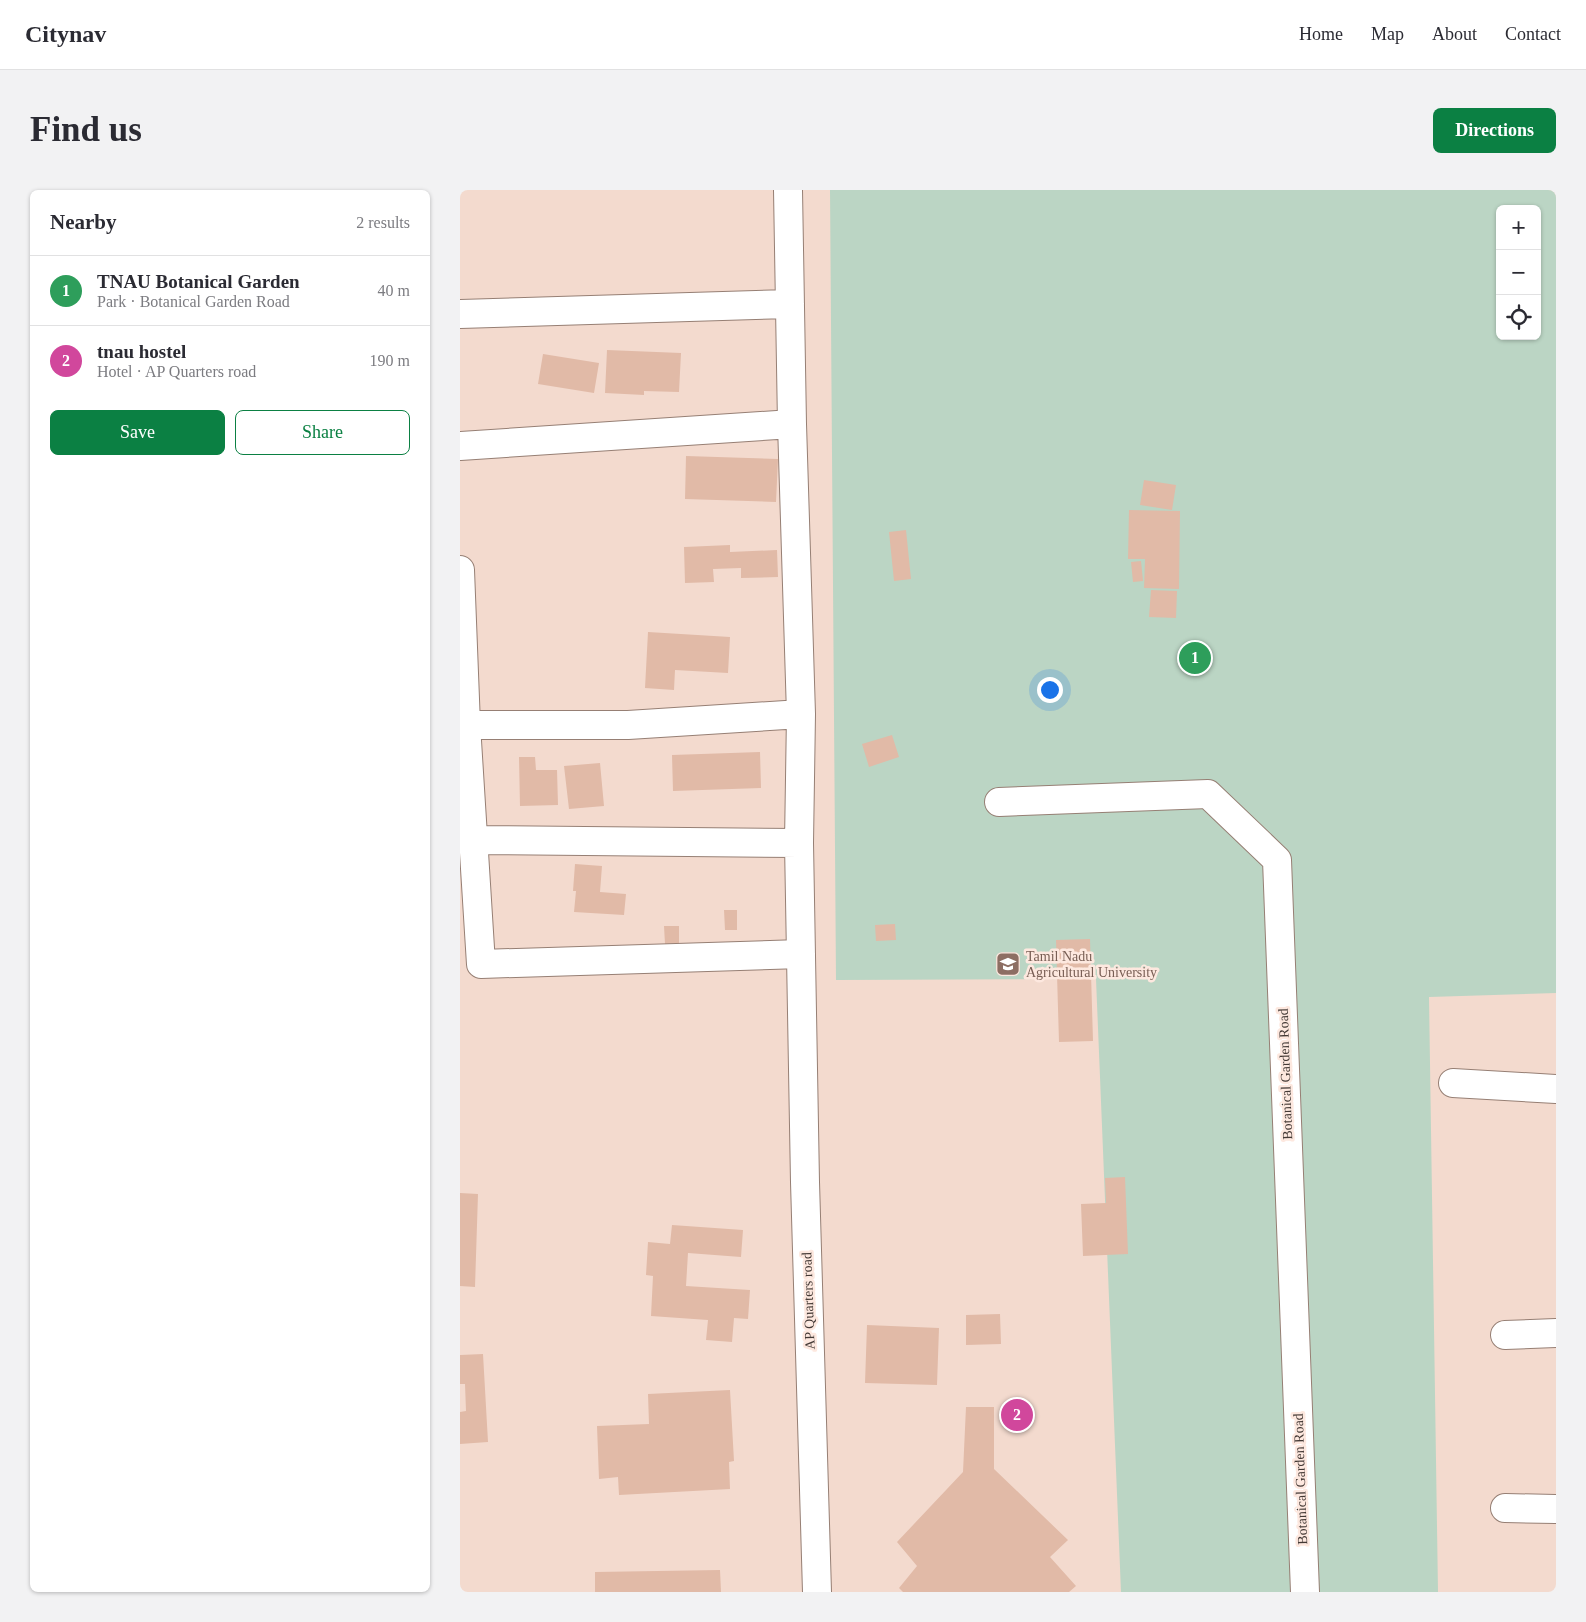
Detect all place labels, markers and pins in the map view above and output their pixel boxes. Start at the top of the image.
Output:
pin: 1 [1179,639,1211,677]
place label: Tamil Nadu Agricultural University [1026,949,1157,980]
school or university icon: Tamil Nadu Agricultural University [995,951,1021,977]
pin: 2 [1001,1396,1033,1434]

